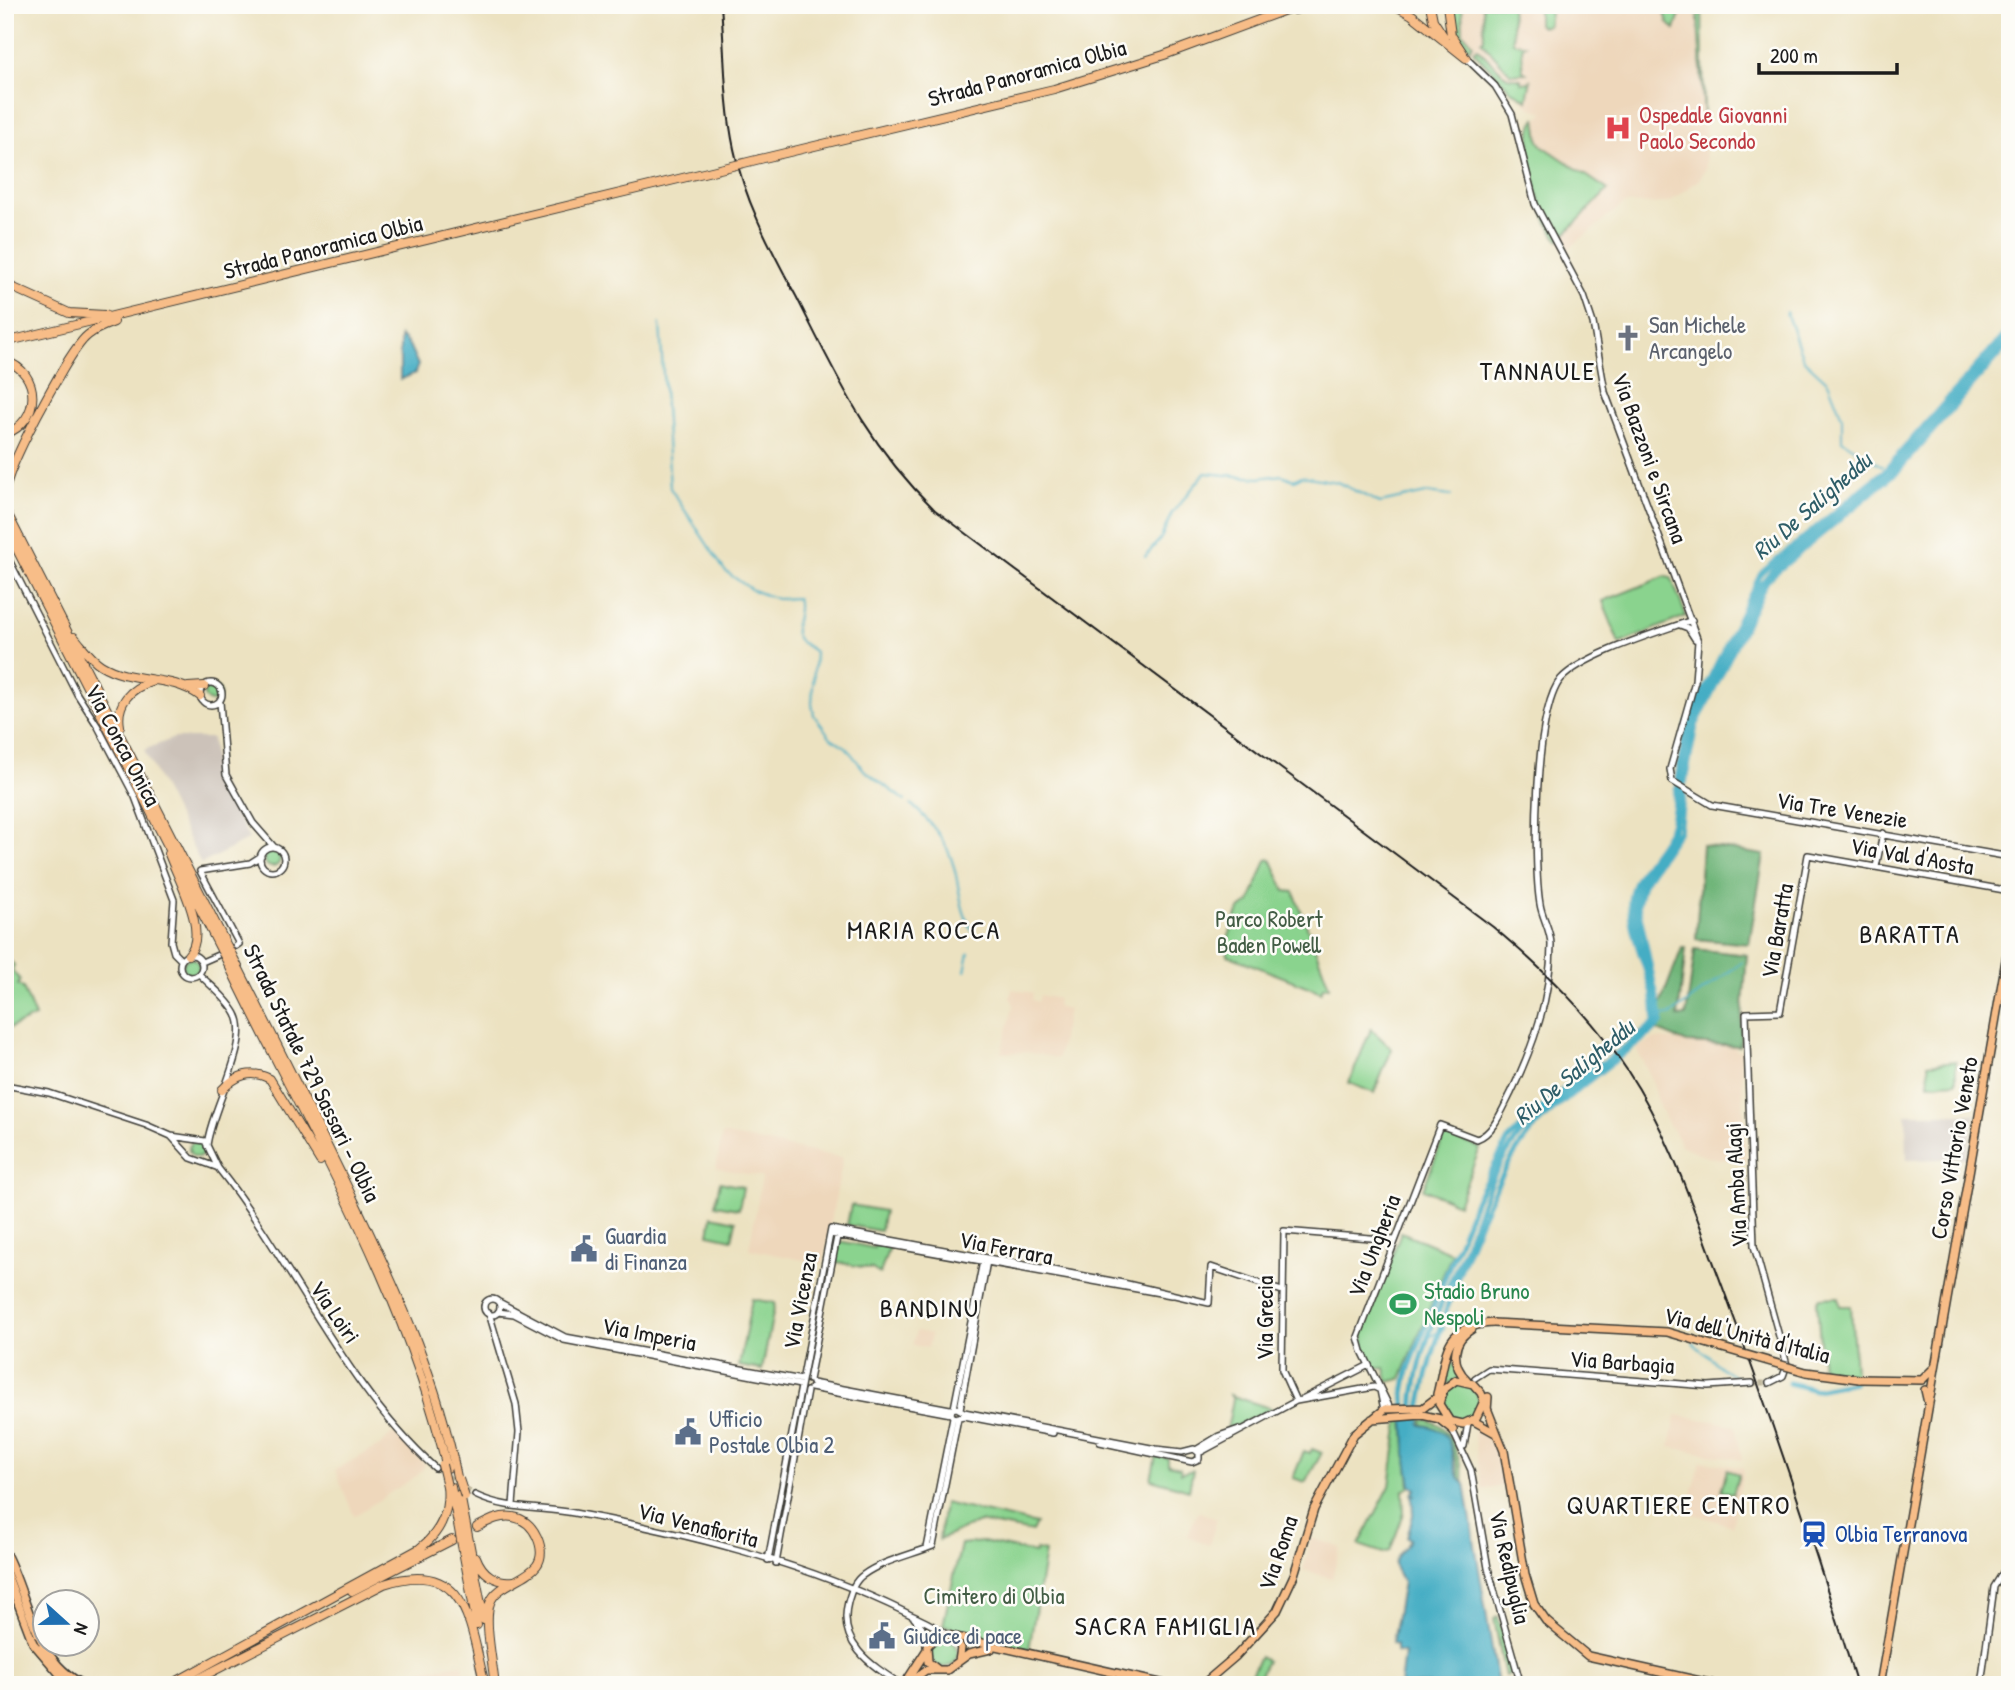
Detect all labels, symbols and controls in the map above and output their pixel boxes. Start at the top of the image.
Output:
street label: Strada Panoramica Olbia [924,31,1129,114]
scale bar [1759,32,1898,76]
text: 200 m [1770,41,1818,70]
place label: Ospedale Giovanni Paolo Secondo [1639,99,1788,156]
hospital icon: Ospedale Giovanni Paolo Secondo [1603,113,1633,143]
street label: Strada Panoramica Olbia [220,207,426,286]
place label: San Michele Arcangelo [1649,309,1746,366]
church icon: San Michele Arcangelo [1613,323,1643,353]
district label: TANNAULE [1480,353,1596,388]
street label: Via Bazzoni e Sircana [1605,368,1696,547]
water label: Riu De Saligheddu [1745,443,1880,567]
street label: Via Conca Onica [78,678,169,811]
street label: Via Tre Venezie [1774,784,1910,835]
street label: Via Val d'Aosta [1848,829,1976,882]
street label: Via Baratta [1753,881,1800,981]
park label: Parco Robert Baden Powell [1215,903,1324,960]
district label: MARIA ROCCA [847,912,1001,947]
district label: BARATTA [1859,916,1961,951]
street label: Strada Statale 729 Sassari - Olbia [236,939,388,1207]
water label: Riu De Saligheddu [1506,1010,1643,1132]
street label: Corso Vittorio Veneto [1922,1054,1985,1242]
street label: Via Amba Alagi [1717,1122,1754,1248]
street label: Via Ungheria [1340,1190,1407,1302]
place label: Guardia di Finanza [605,1220,687,1277]
street label: Via Ferrara [957,1223,1056,1272]
public building icon: Guardia di Finanza [569,1234,599,1264]
street label: Via Vicenza [775,1250,824,1352]
street label: Via Loiri [303,1274,368,1349]
place label: Stadio Bruno Nespoli [1424,1275,1530,1332]
street label: Via Grecia [1249,1276,1280,1360]
sports icon: Stadio Bruno Nespoli [1388,1289,1418,1319]
district label: BANDINU [880,1290,980,1325]
street label: Via dell'Unità d'Italia [1661,1299,1833,1370]
street label: Via Imperia [599,1309,699,1358]
street label: Via Barbagia [1569,1342,1675,1381]
place label: Ufficio Postale Olbia 2 [709,1403,835,1460]
public building icon: Ufficio Postale Olbia 2 [673,1417,703,1447]
district label: QUARTIERE CENTRO [1567,1487,1791,1522]
street label: Via Venafiorita [635,1495,762,1554]
street label: Via Redipuglia [1482,1507,1539,1627]
street label: Via Roma [1250,1511,1305,1594]
place label: Olbia Terranova [1835,1518,1967,1549]
station icon: Olbia Terranova [1799,1519,1829,1549]
park label: Cimitero di Olbia [924,1580,1065,1611]
north arrow [32,1588,102,1658]
district label: SACRA FAMIGLIA [1075,1608,1257,1643]
text: N [68,1620,96,1638]
place label: Giudice di pace [903,1620,1022,1651]
public building icon: Giudice di pace [867,1621,897,1651]

